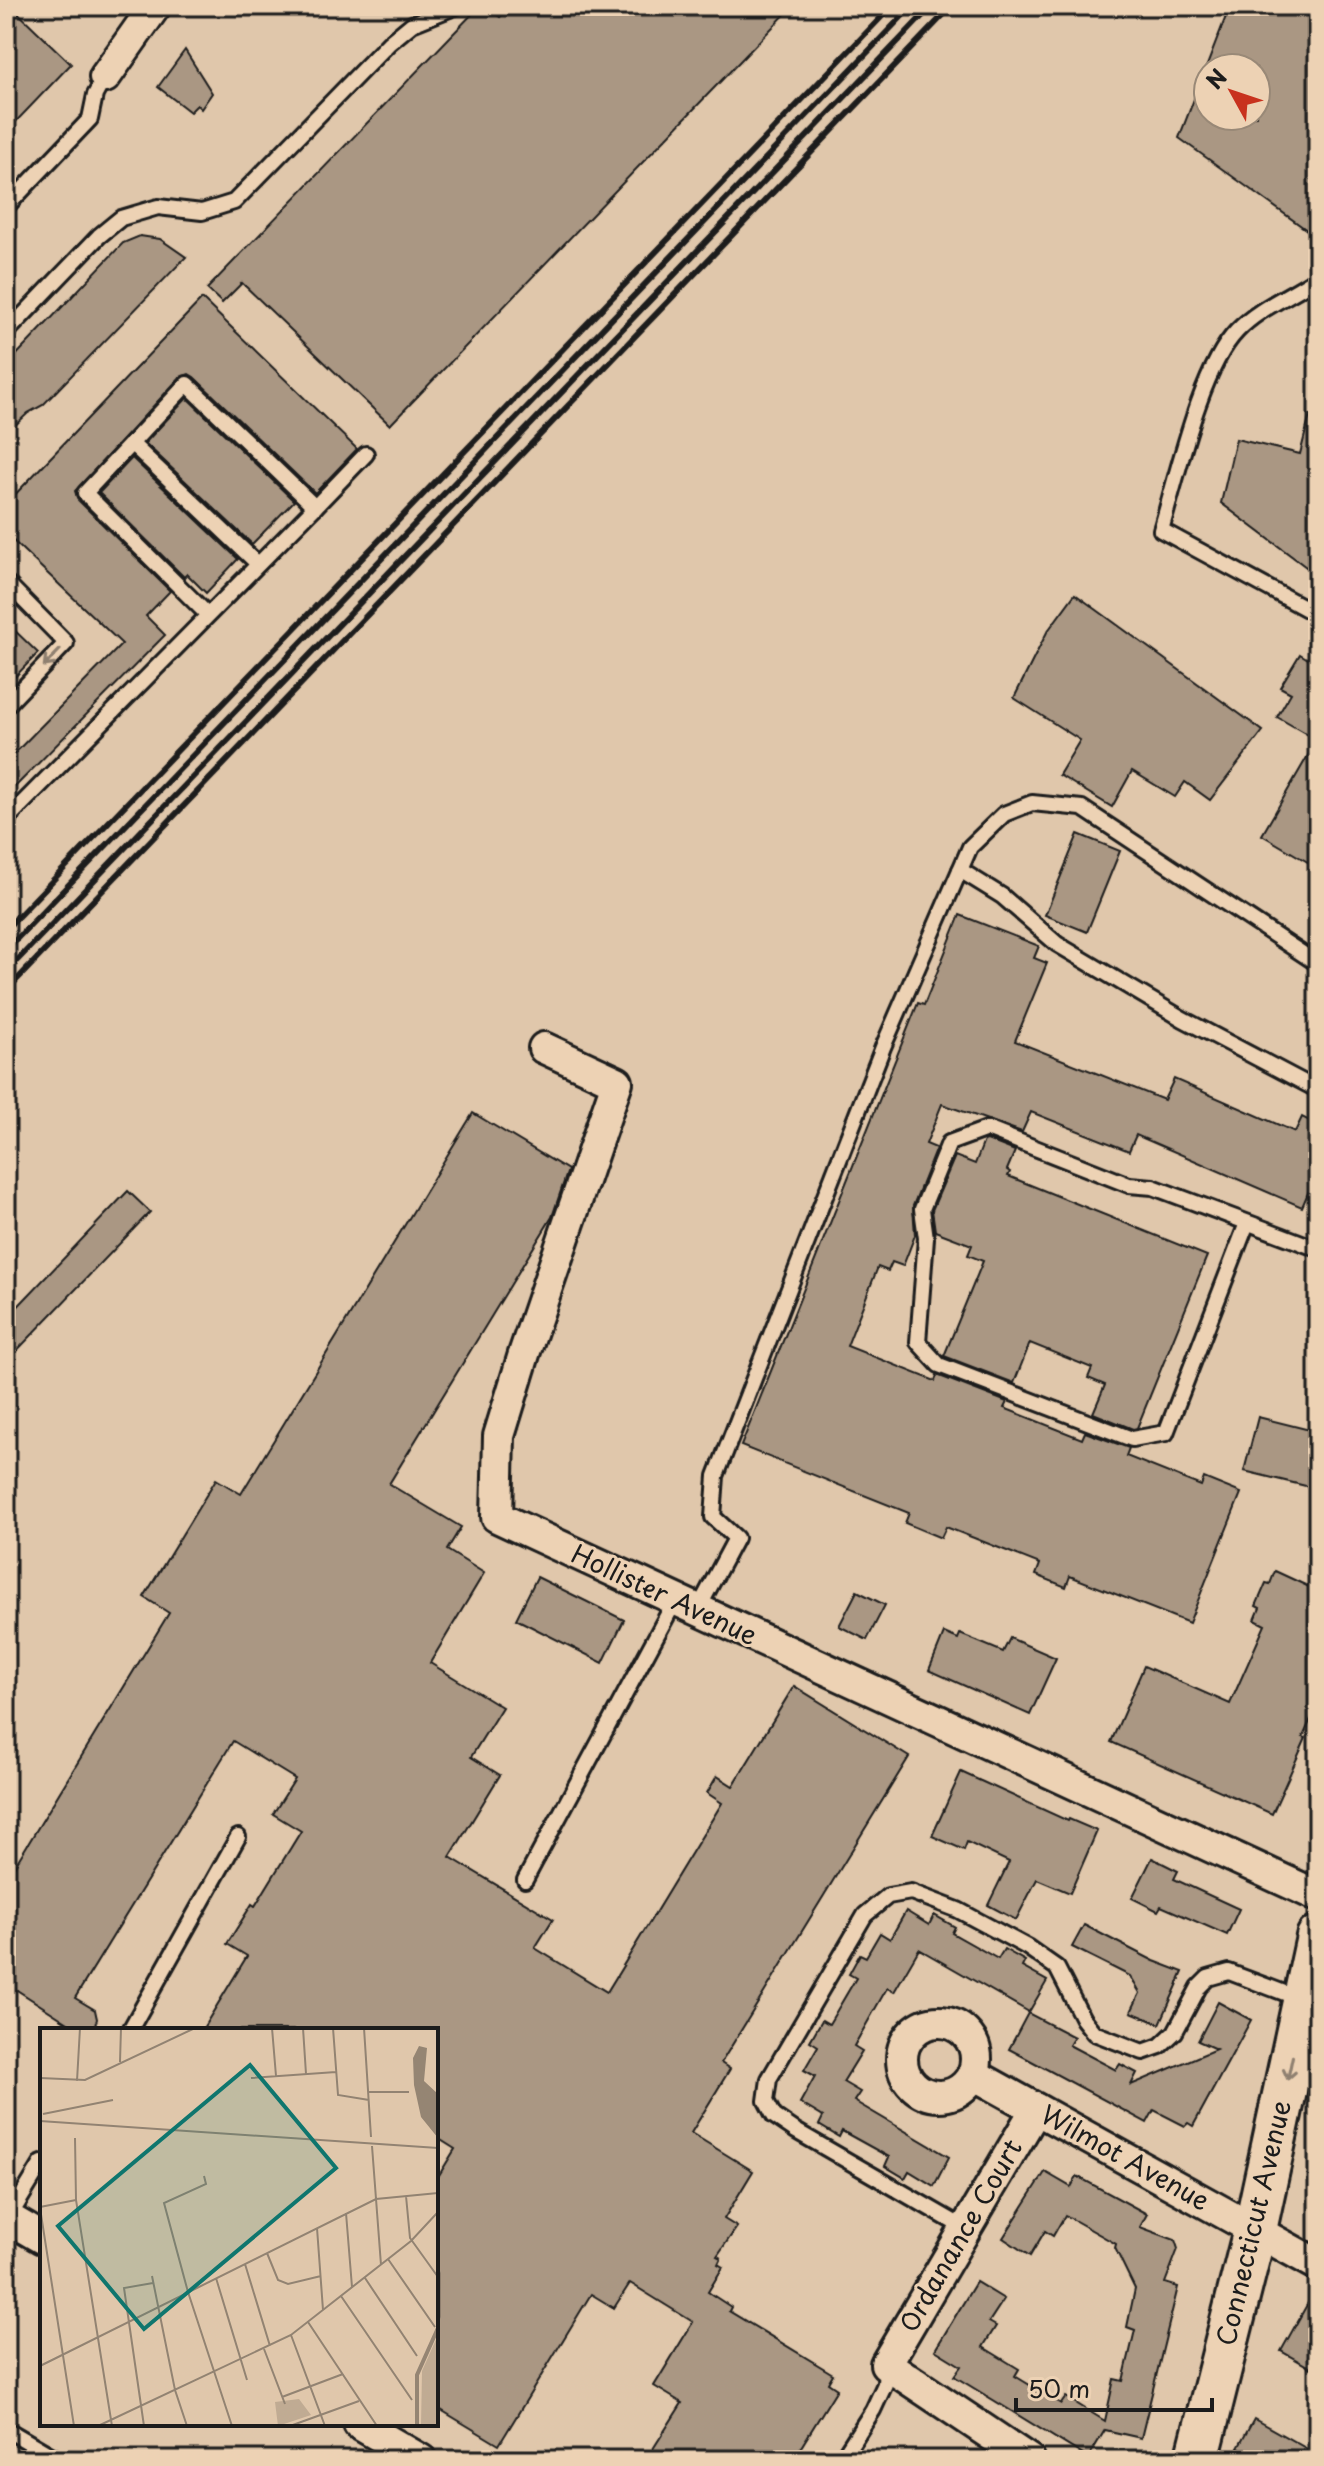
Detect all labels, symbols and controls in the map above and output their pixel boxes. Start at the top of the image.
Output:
north arrow [1192,52,1272,132]
text: N [1197,61,1234,95]
one-way arrow [43,648,62,667]
street label: Hollister Avenue [565,1533,764,1654]
inset map [40,2028,438,2426]
one-way arrow [1282,2055,1297,2081]
street label: Wilmot Avenue [1034,2094,1217,2219]
street label: Connecticut Avenue [1205,2096,1300,2349]
street label: Ordanance Court [888,2131,1031,2339]
scale bar [1016,2362,1212,2412]
text: 50 m [1028,2370,1090,2406]

